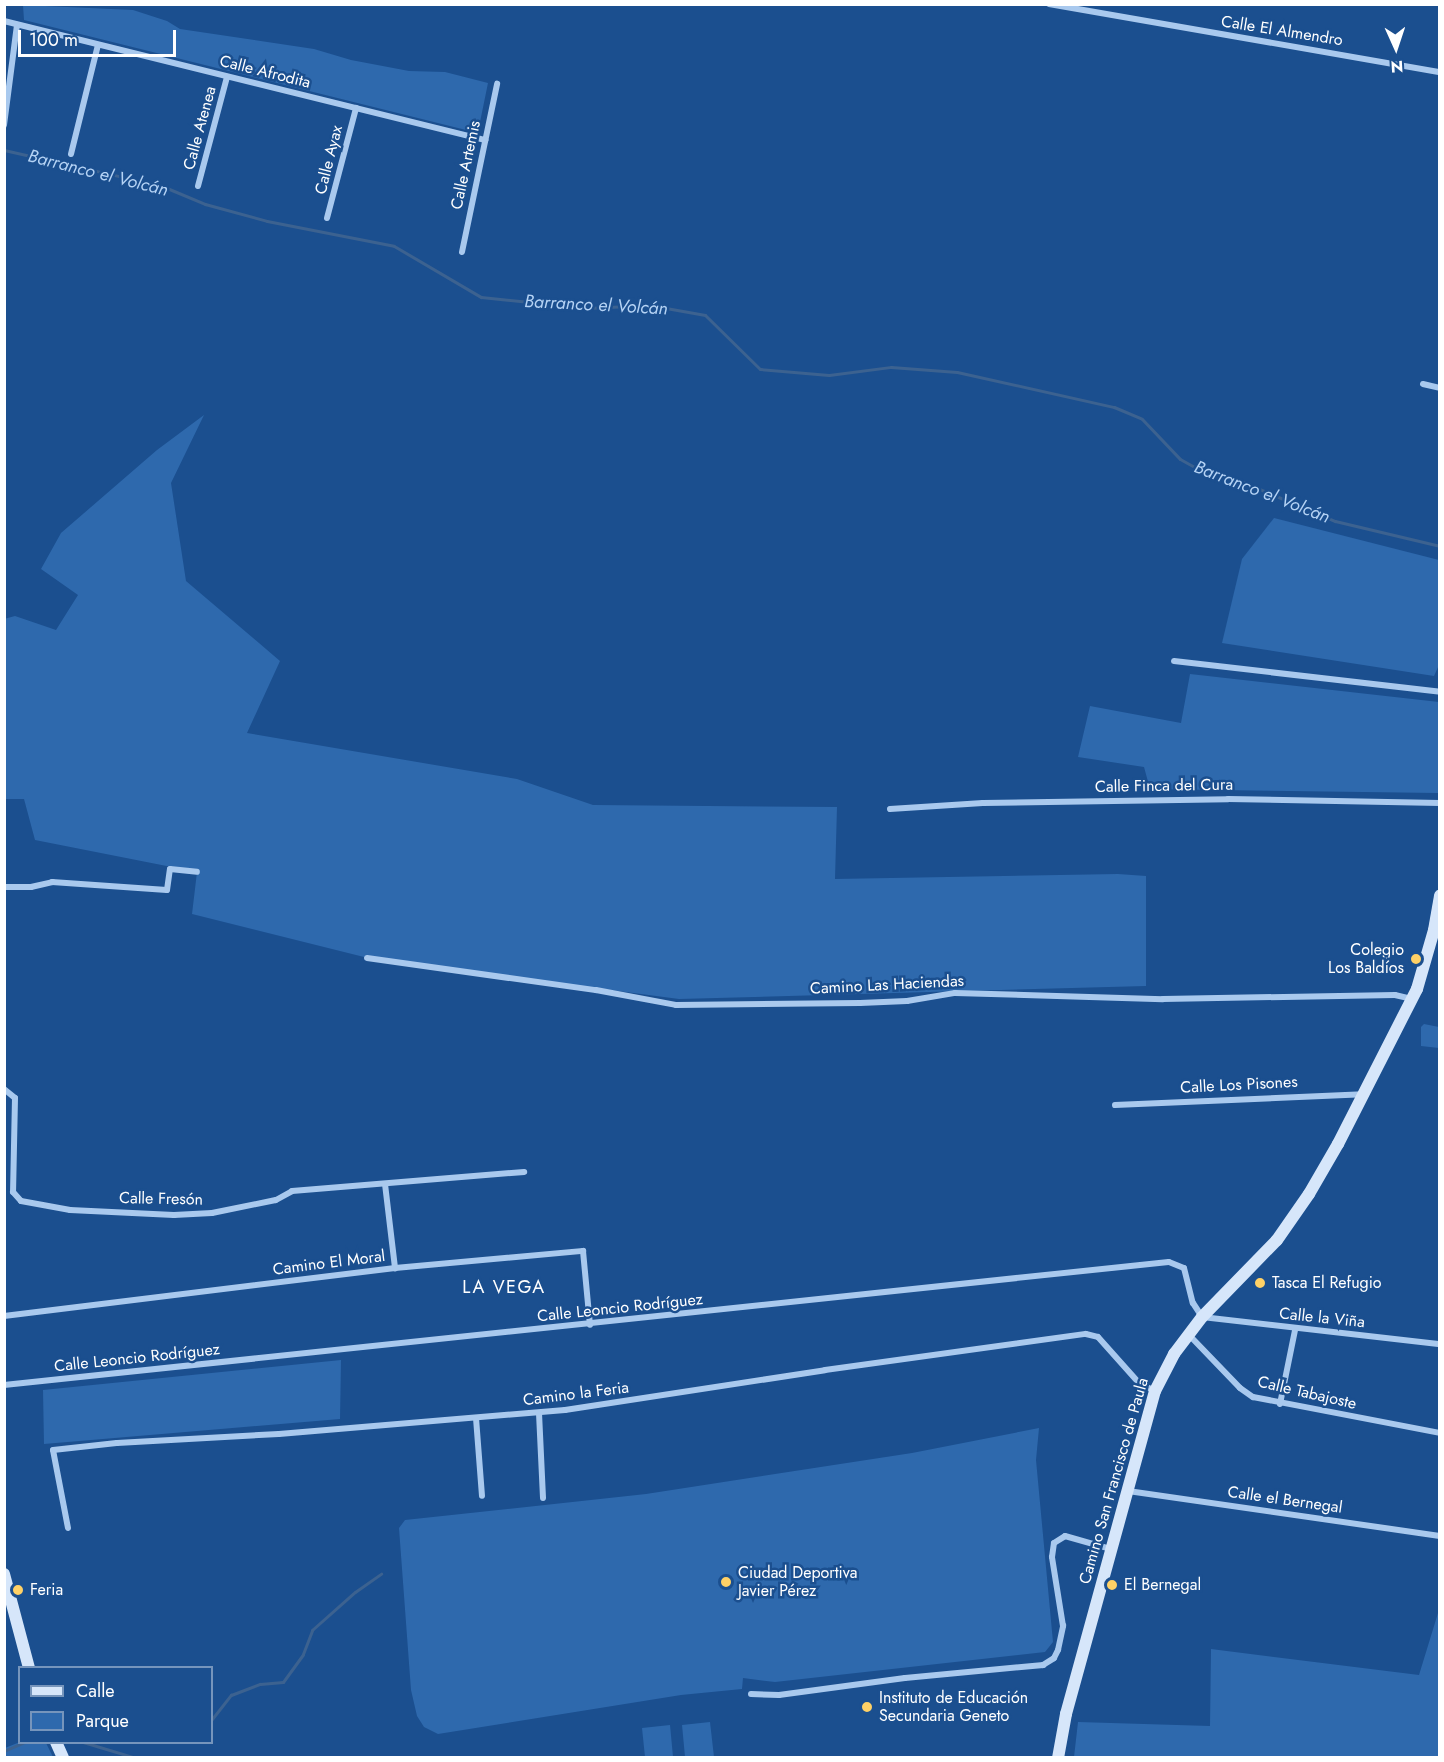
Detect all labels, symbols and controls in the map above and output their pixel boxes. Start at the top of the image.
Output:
street label: Calle El Almendro [1220,12,1344,50]
scale bar [21,18,178,56]
north arrow [1366,18,1426,78]
text: 100 m [29,27,78,53]
street label: Calle Afrodita [218,51,312,93]
text: N [1390,55,1404,78]
street label: Calle Atenea [180,84,220,172]
street label: Calle Artemis [447,119,485,211]
street label: Calle Ayax [311,124,347,196]
water label: Barranco el Volcán [26,145,170,201]
water label: Barranco el Volcán [524,290,668,320]
water label: Barranco el Volcán [1191,456,1333,528]
street label: Calle Finca del Cura [1095,775,1233,797]
place label: Colegio Los Baldíos [1328,940,1404,978]
marker: Colegio Los Baldíos [1409,952,1423,966]
street label: Camino Las Haciendas [809,971,965,999]
street label: Calle Los Pisones [1180,1072,1298,1098]
street label: Calle Fresón [119,1189,203,1209]
street label: Camino El Moral [272,1247,386,1279]
place label: Tasca El Refugio [1272,1273,1382,1293]
district label: LA VEGA [462,1276,546,1298]
marker: Tasca El Refugio [1253,1276,1267,1290]
street label: Calle Leoncio Rodríguez [536,1290,704,1326]
street label: Calle la Viña [1278,1304,1366,1332]
street label: Calle Leoncio Rodríguez [53,1340,221,1376]
street label: Calle Tabajoste [1256,1372,1358,1414]
street label: Camino San Francisco de Paula [1075,1376,1153,1586]
street label: Camino la Feria [522,1378,630,1410]
street label: Calle el Bernegal [1226,1482,1344,1518]
place label: Ciudad Deportiva Javier Pérez [738,1563,857,1601]
marker: Ciudad Deportiva Javier Pérez [719,1575,733,1589]
place label: El Bernegal [1124,1575,1201,1595]
marker: El Bernegal [1105,1578,1119,1592]
place label: Feria [30,1580,63,1600]
marker: Feria [11,1583,25,1597]
legend [18,1666,213,1744]
text: Calle [76,1678,115,1704]
place label: Instituto de Educación Secundaria Geneto [879,1688,1028,1726]
marker: Instituto de Educación Secundaria Geneto [860,1700,874,1714]
text: Parque [76,1708,129,1734]

